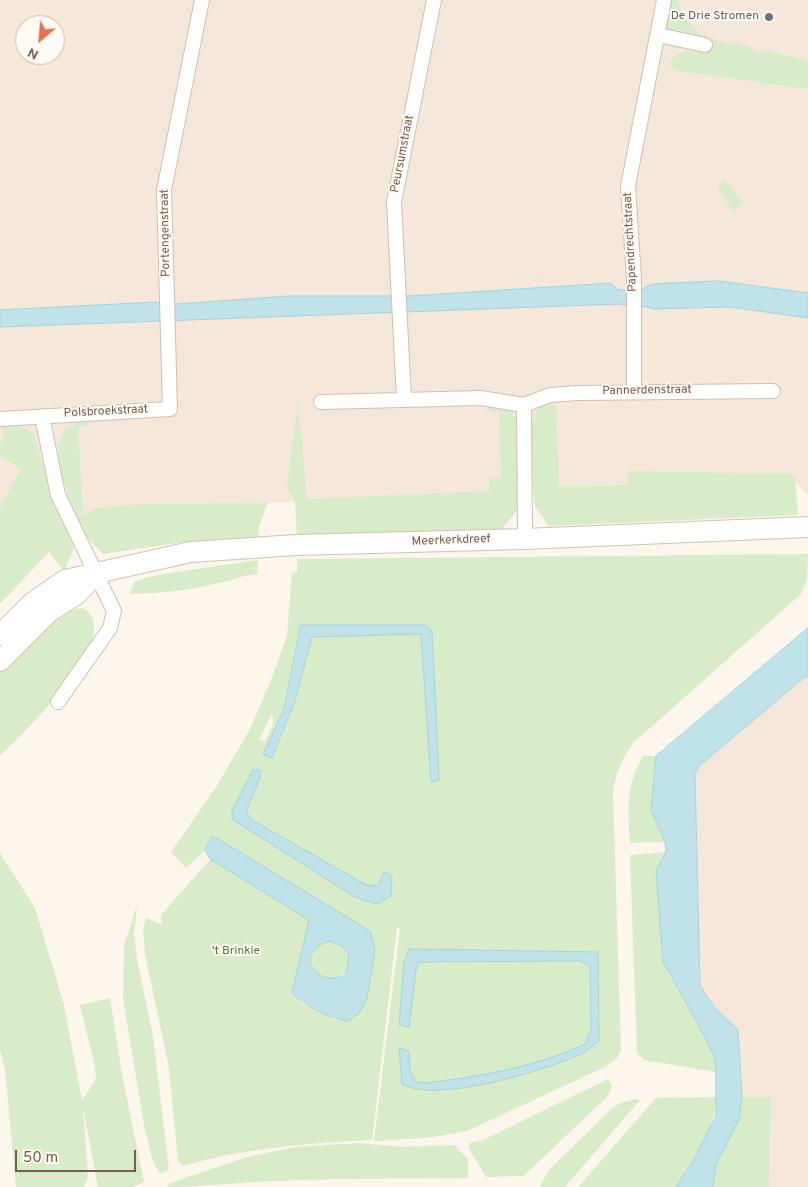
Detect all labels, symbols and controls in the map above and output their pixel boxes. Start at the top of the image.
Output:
place label: De Drie Stromen [671,10,759,24]
marker: De Drie Stromen [763,11,775,23]
north arrow [15,15,65,65]
text: N [25,43,42,63]
street label: Peursumstraat [388,114,418,194]
street label: Portengenstraat [158,189,174,277]
street label: Papendrechtstraat [621,192,641,292]
street label: Pannerdenstraat [602,383,692,399]
street label: Polsbroekstraat [63,403,149,421]
street label: Meerkerkdreef [411,532,491,550]
park label: 't Brinkie [212,945,260,959]
scale bar [18,1140,139,1172]
text: 50 m [23,1149,58,1168]

